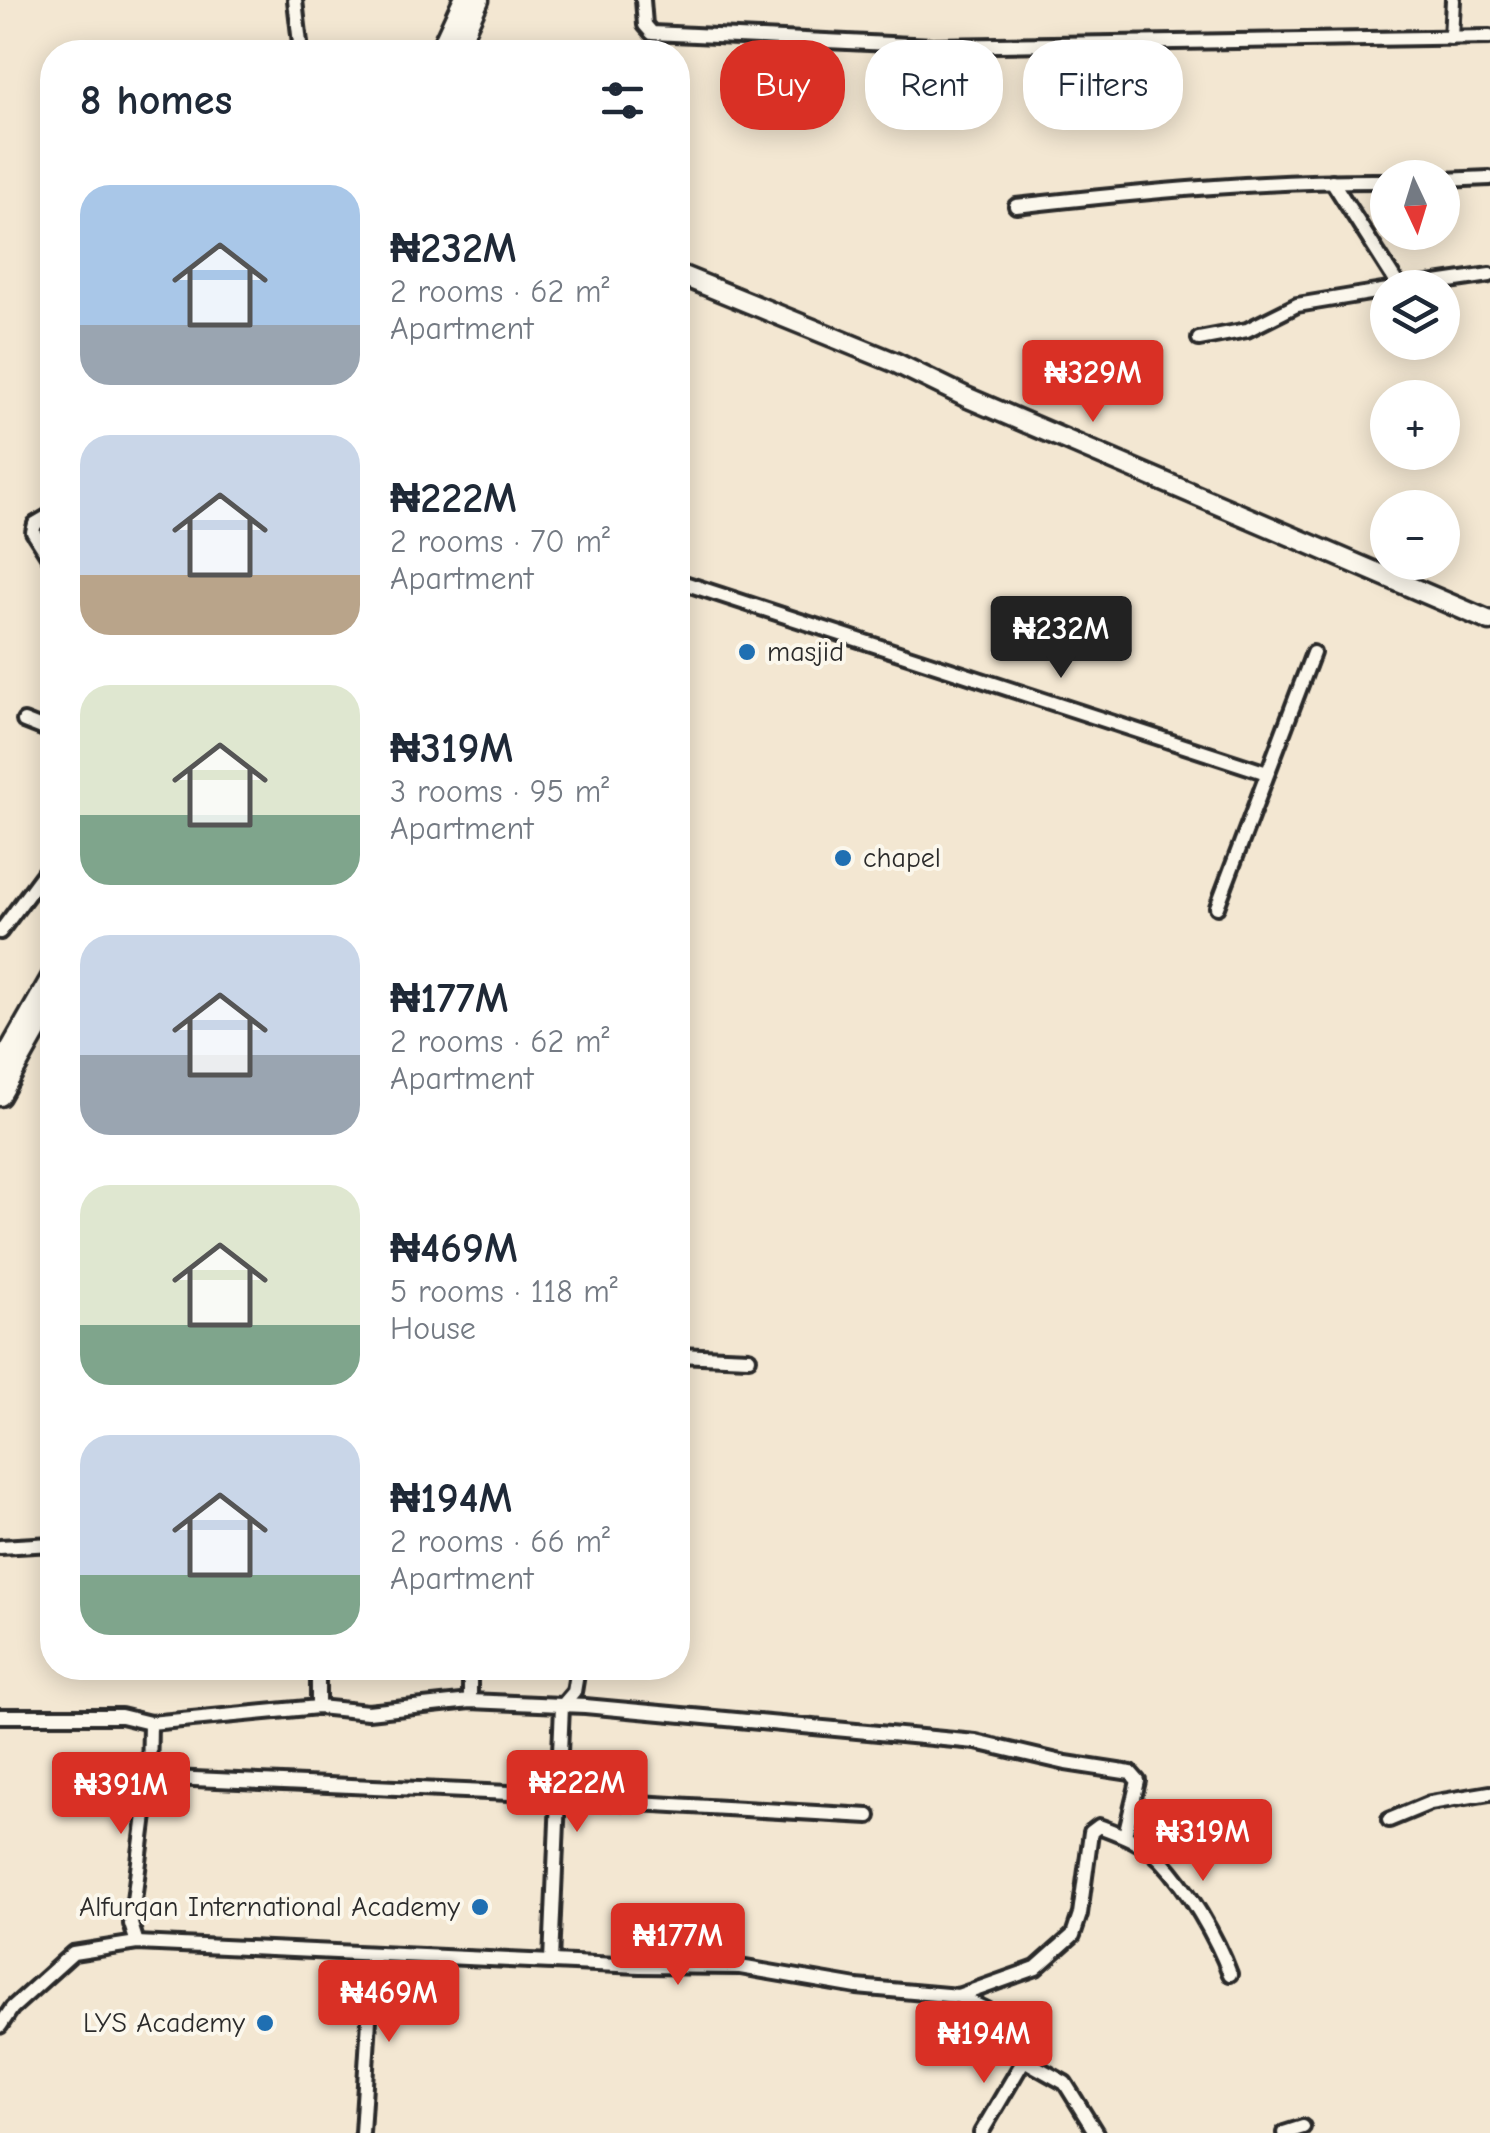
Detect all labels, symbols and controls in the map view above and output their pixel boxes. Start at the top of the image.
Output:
chip: Buy [720,40,845,130]
chip: Rent [865,40,1003,130]
chip: Filters [1023,40,1183,130]
icon: filters [595,73,650,128]
text: 8 homes [80,76,232,125]
north arrow [1370,160,1460,250]
map controls [1370,160,1460,580]
text: ₦232M [390,224,517,273]
icon: home [160,225,280,345]
button: layers [1370,270,1460,360]
text: 2 rooms · 62 m² [390,273,609,310]
text: Apartment [390,310,533,347]
pin: ₦329M [1023,340,1163,425]
text: ₦329M [1044,354,1142,391]
button: + [1370,380,1460,470]
text: ₦222M [390,474,517,523]
icon: home [160,475,280,595]
button: − [1370,490,1460,580]
text: 2 rooms · 70 m² [390,523,610,560]
text: Apartment [390,560,533,597]
pin: ₦232M [991,596,1131,681]
text: ₦232M [1013,610,1109,647]
place label: masjid [767,636,844,668]
marker: masjid [736,641,758,663]
text: ₦319M [390,724,513,773]
icon: home [160,725,280,845]
text: 3 rooms · 95 m² [390,773,609,810]
text: Apartment [390,810,533,847]
place label: chapel [863,842,941,874]
marker: chapel [832,847,854,869]
text: ₦177M [390,974,509,1023]
icon: home [160,975,280,1095]
text: 2 rooms · 62 m² [390,1023,609,1060]
text: Apartment [390,1060,533,1097]
text: ₦469M [390,1224,518,1273]
icon: home [160,1225,280,1345]
text: 5 rooms · 118 m² [390,1273,618,1310]
text: House [390,1310,476,1347]
text: ₦194M [390,1474,512,1523]
icon: home [160,1475,280,1595]
text: 2 rooms · 66 m² [390,1523,610,1560]
text: Apartment [390,1560,533,1597]
pin: ₦222M [507,1750,647,1835]
pin: ₦391M [51,1752,191,1837]
text: ₦222M [529,1764,625,1801]
text: ₦391M [74,1766,168,1803]
pin: ₦319M [1133,1799,1273,1884]
text: ₦319M [1156,1813,1250,1850]
place label: Alfurqan International Academy [79,1891,460,1923]
marker: Alfurqan International Academy [469,1896,491,1918]
pin: ₦177M [608,1903,748,1988]
text: ₦177M [633,1917,723,1954]
pin: ₦469M [319,1960,459,2045]
text: ₦469M [340,1974,438,2011]
pin: ₦194M [914,2001,1054,2086]
place label: LYS Academy [83,2007,245,2039]
marker: LYS Academy [254,2012,276,2034]
text: ₦194M [937,2015,1031,2052]

